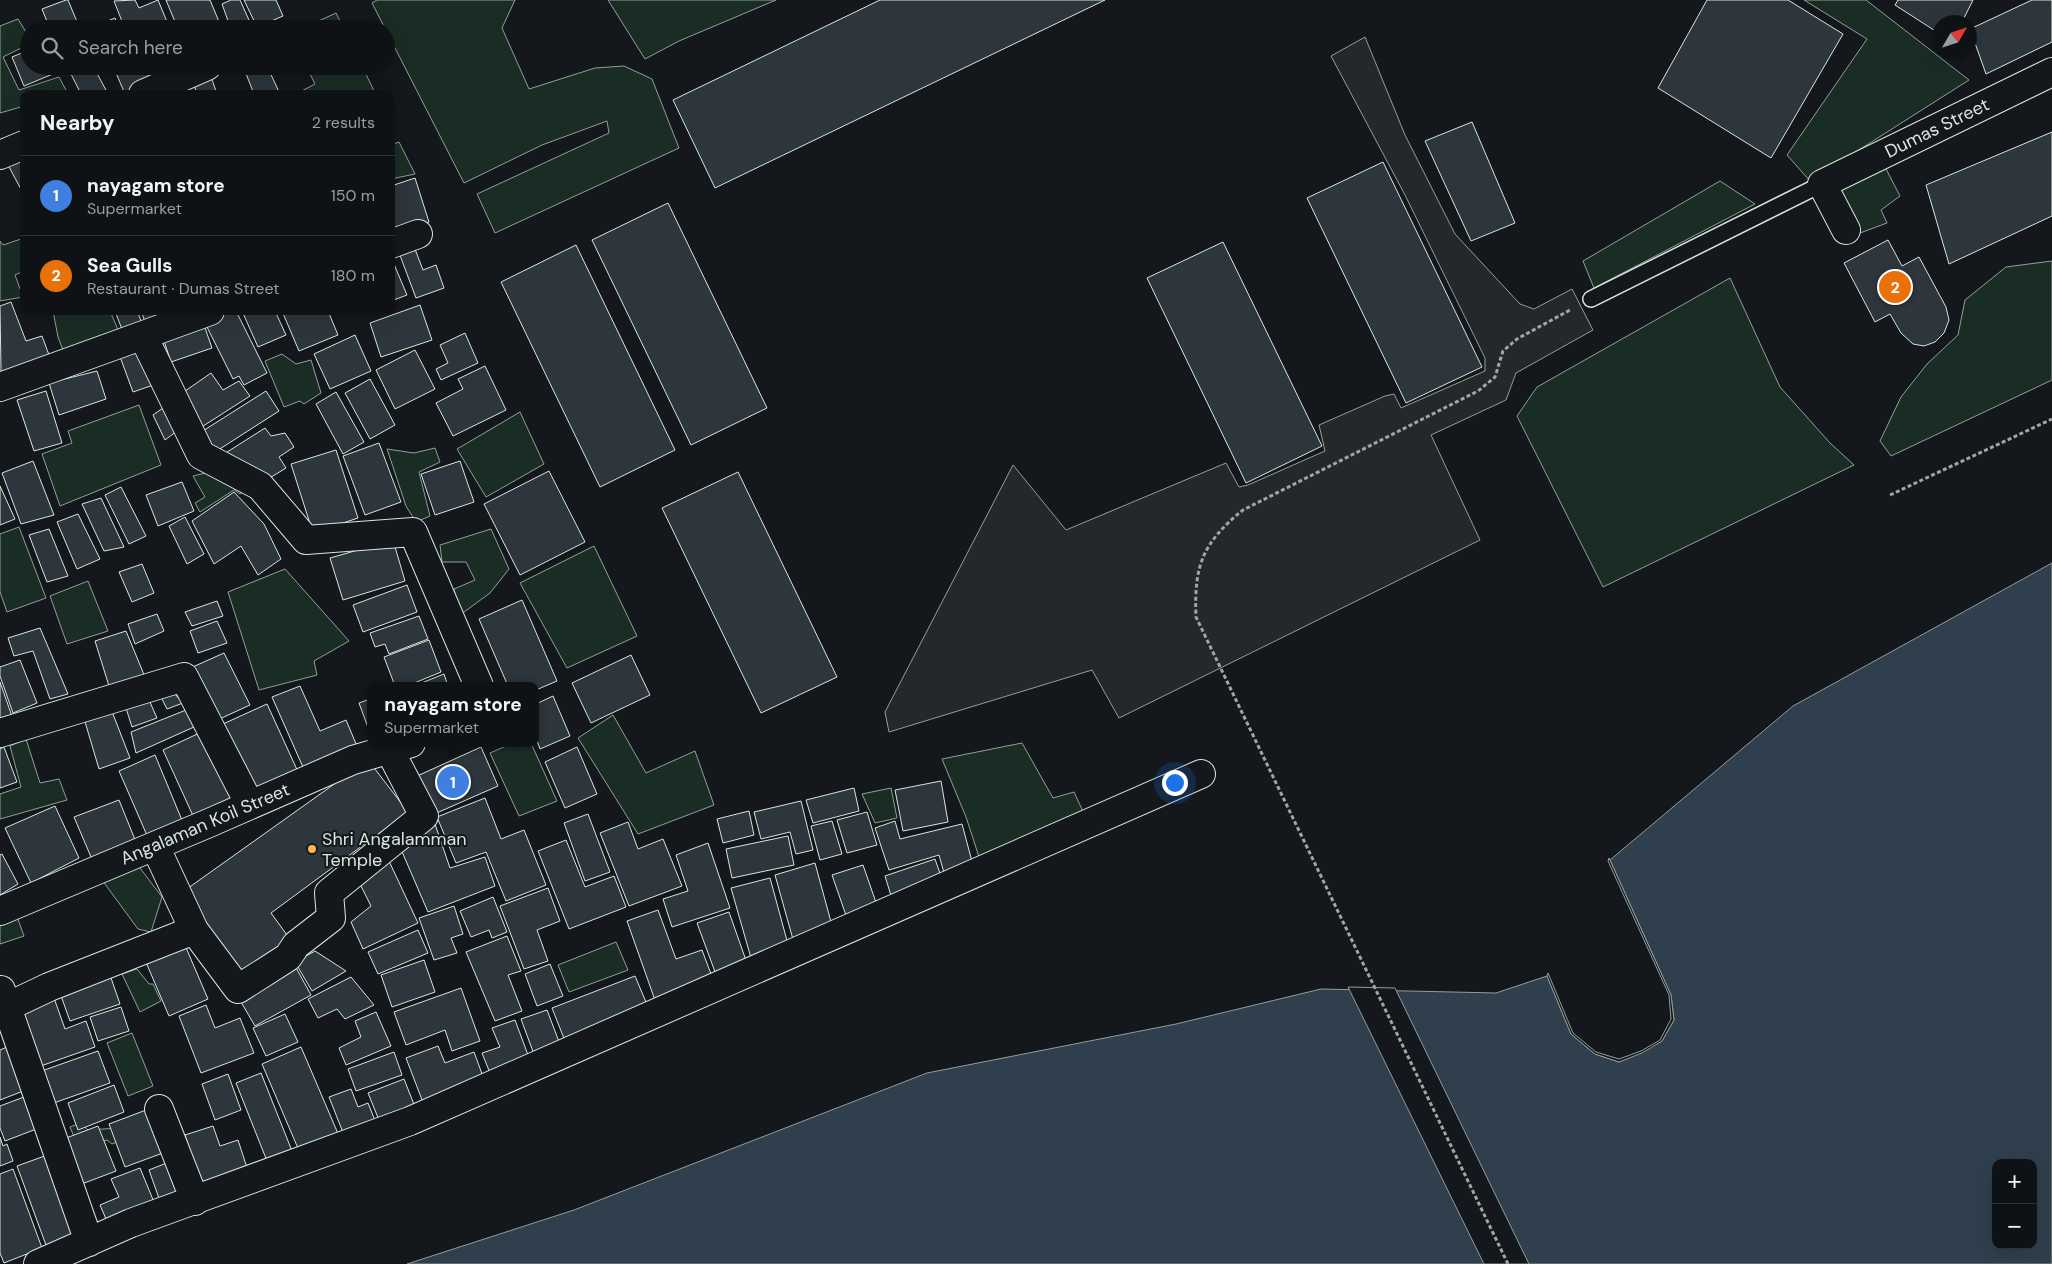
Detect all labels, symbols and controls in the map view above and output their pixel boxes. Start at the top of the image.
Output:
north arrow [1932,15,1977,60]
search box [20,20,395,75]
icon: search [38,34,66,62]
text: Search here [78,35,183,60]
street label: Dumas Street [1881,92,1993,164]
text: Nearby [40,109,114,137]
text: 2 results [312,112,375,133]
text: nayagam store [87,173,225,198]
text: 1 [53,185,59,206]
text: 150 m [331,185,375,206]
text: Supermarket [87,198,182,219]
text: Sea Gulls [87,253,172,278]
text: 2 [51,265,61,286]
text: 180 m [331,265,375,286]
pin: 2 [1879,268,1911,306]
text: Restaurant · Dumas Street [87,278,279,299]
popup [367,682,539,747]
text: nayagam store [384,692,522,717]
text: Supermarket [384,717,479,738]
pin: 1 [437,763,469,801]
your location [1162,770,1188,796]
street label: Angalaman Koil Street [117,777,293,871]
place label: Shri Angalamman Temple [322,827,467,872]
marker: Shri Angalamman Temple [306,843,318,855]
map controls [1992,1159,2037,1249]
button: + [1992,1159,2037,1204]
button: − [1992,1204,2037,1249]

